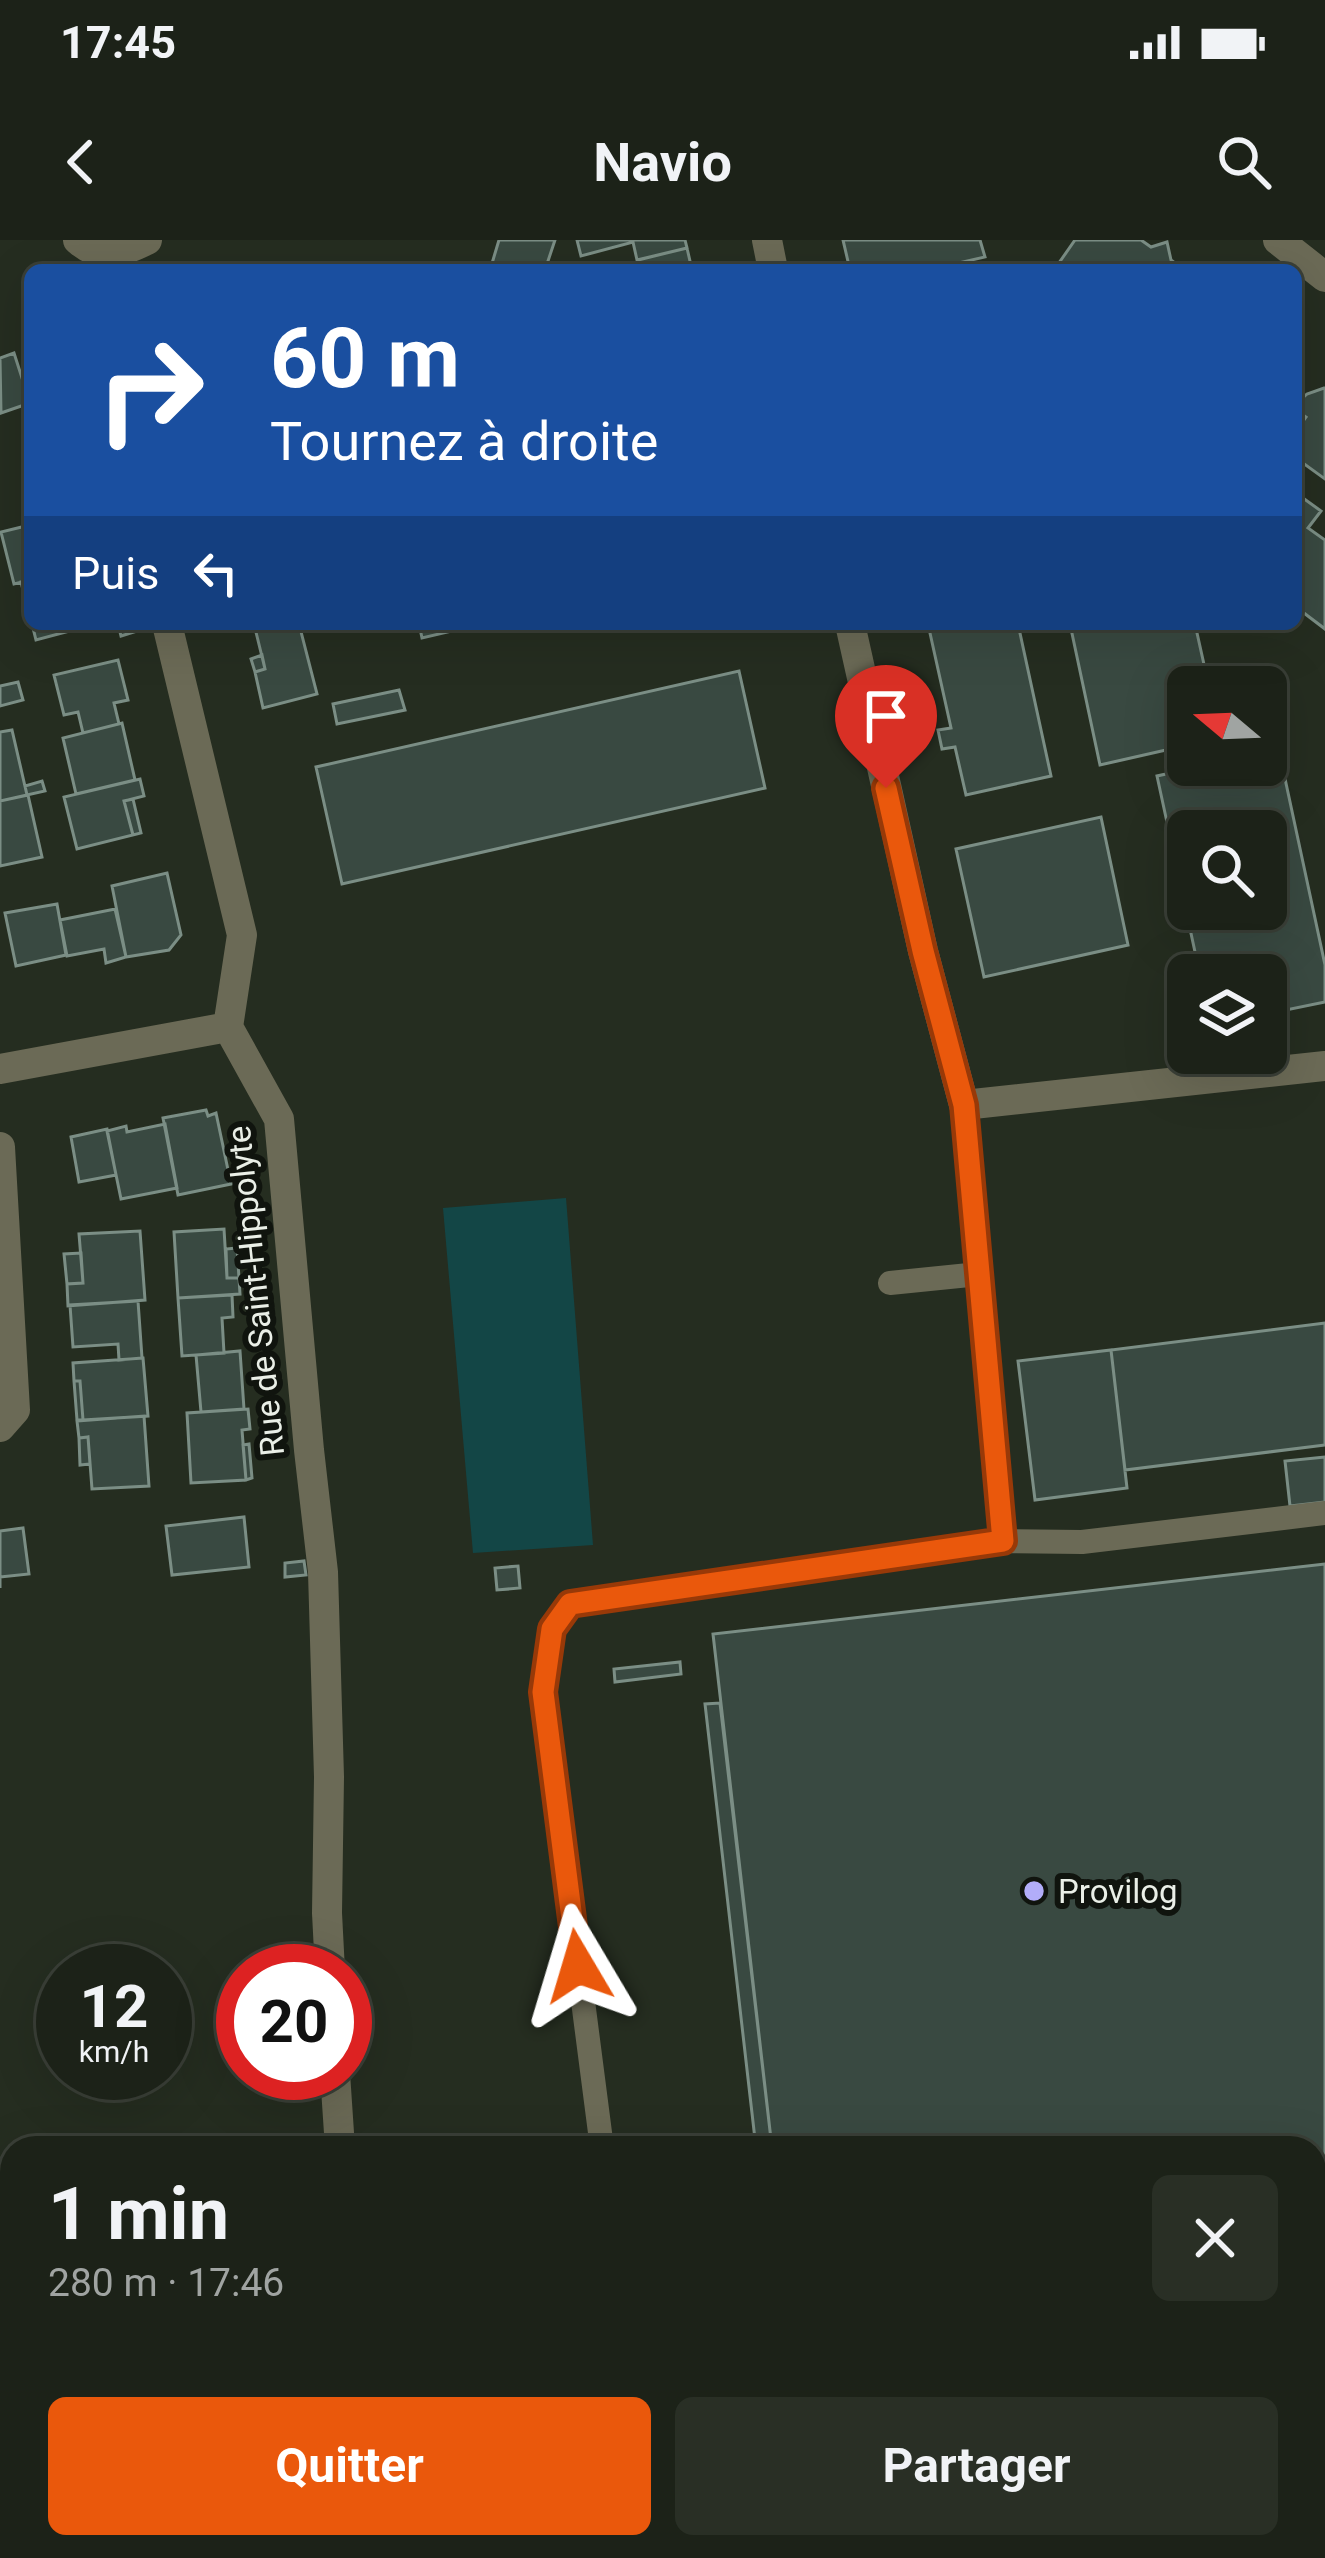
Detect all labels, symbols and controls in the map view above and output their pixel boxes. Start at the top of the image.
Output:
text: 17:45 [60,16,176,69]
icon: back [48,129,114,195]
icon: search [1211,129,1277,195]
text: Navio [593,131,732,194]
text: 60 m [270,309,460,408]
icon: right [72,312,228,468]
text: Tournez à droite [270,410,658,473]
icon: left [183,540,249,606]
text: Puis [72,547,159,600]
pin [835,665,937,788]
north arrow [1167,666,1287,786]
map controls [1167,666,1287,1074]
icon: arrive [853,683,919,749]
button: search [1167,810,1287,930]
button: layers [1167,954,1287,1074]
street label: Rue de Saint-Hippolyte [219,1124,292,1458]
place label: Provilog [1058,1872,1178,1911]
marker: Provilog [1021,1878,1047,1904]
position arrow [515,1903,641,2029]
speed limit sign: 20 [216,1944,372,2100]
text: 12 [80,1971,148,2042]
text: km/h [79,2034,149,2069]
text: 1 min [48,2172,229,2257]
button: close [1152,2175,1278,2301]
text: 280 m · 17:46 [48,2260,284,2306]
button: Quitter [48,2397,651,2535]
button: Partager [675,2397,1278,2535]

